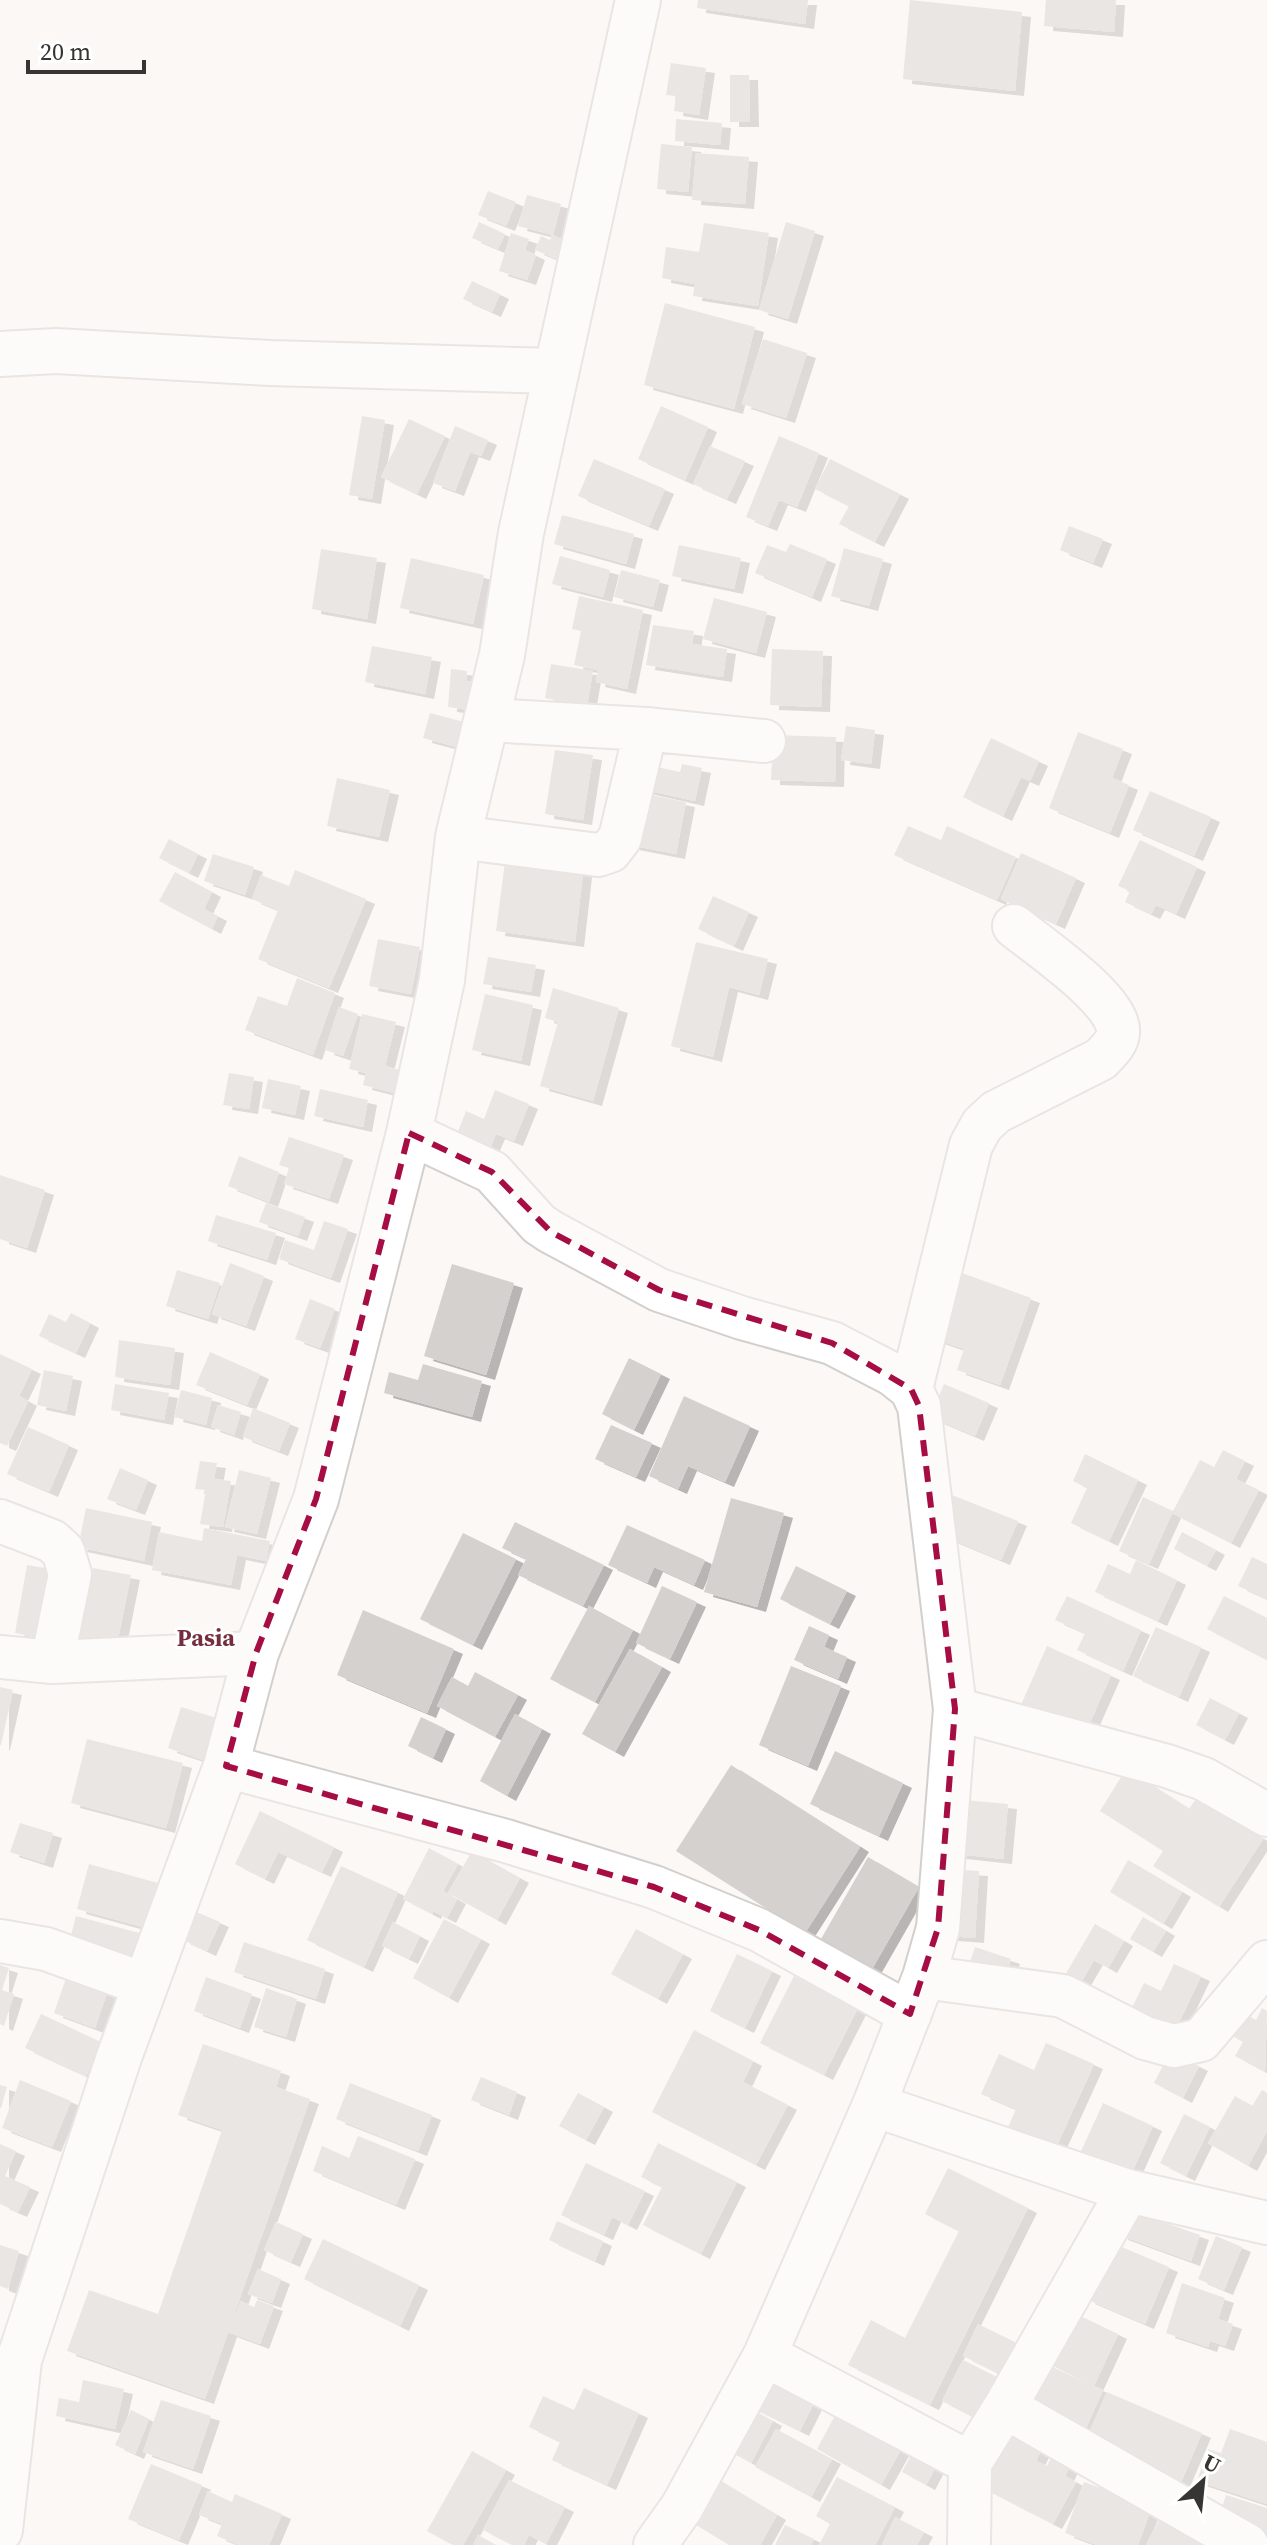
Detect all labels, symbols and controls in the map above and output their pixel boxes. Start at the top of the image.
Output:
scale bar [28,24,144,74]
text: 20 m [40,35,91,68]
district label: Pasia [177,1621,235,1654]
north arrow [1163,2441,1243,2521]
text: U [1198,2446,1226,2480]

